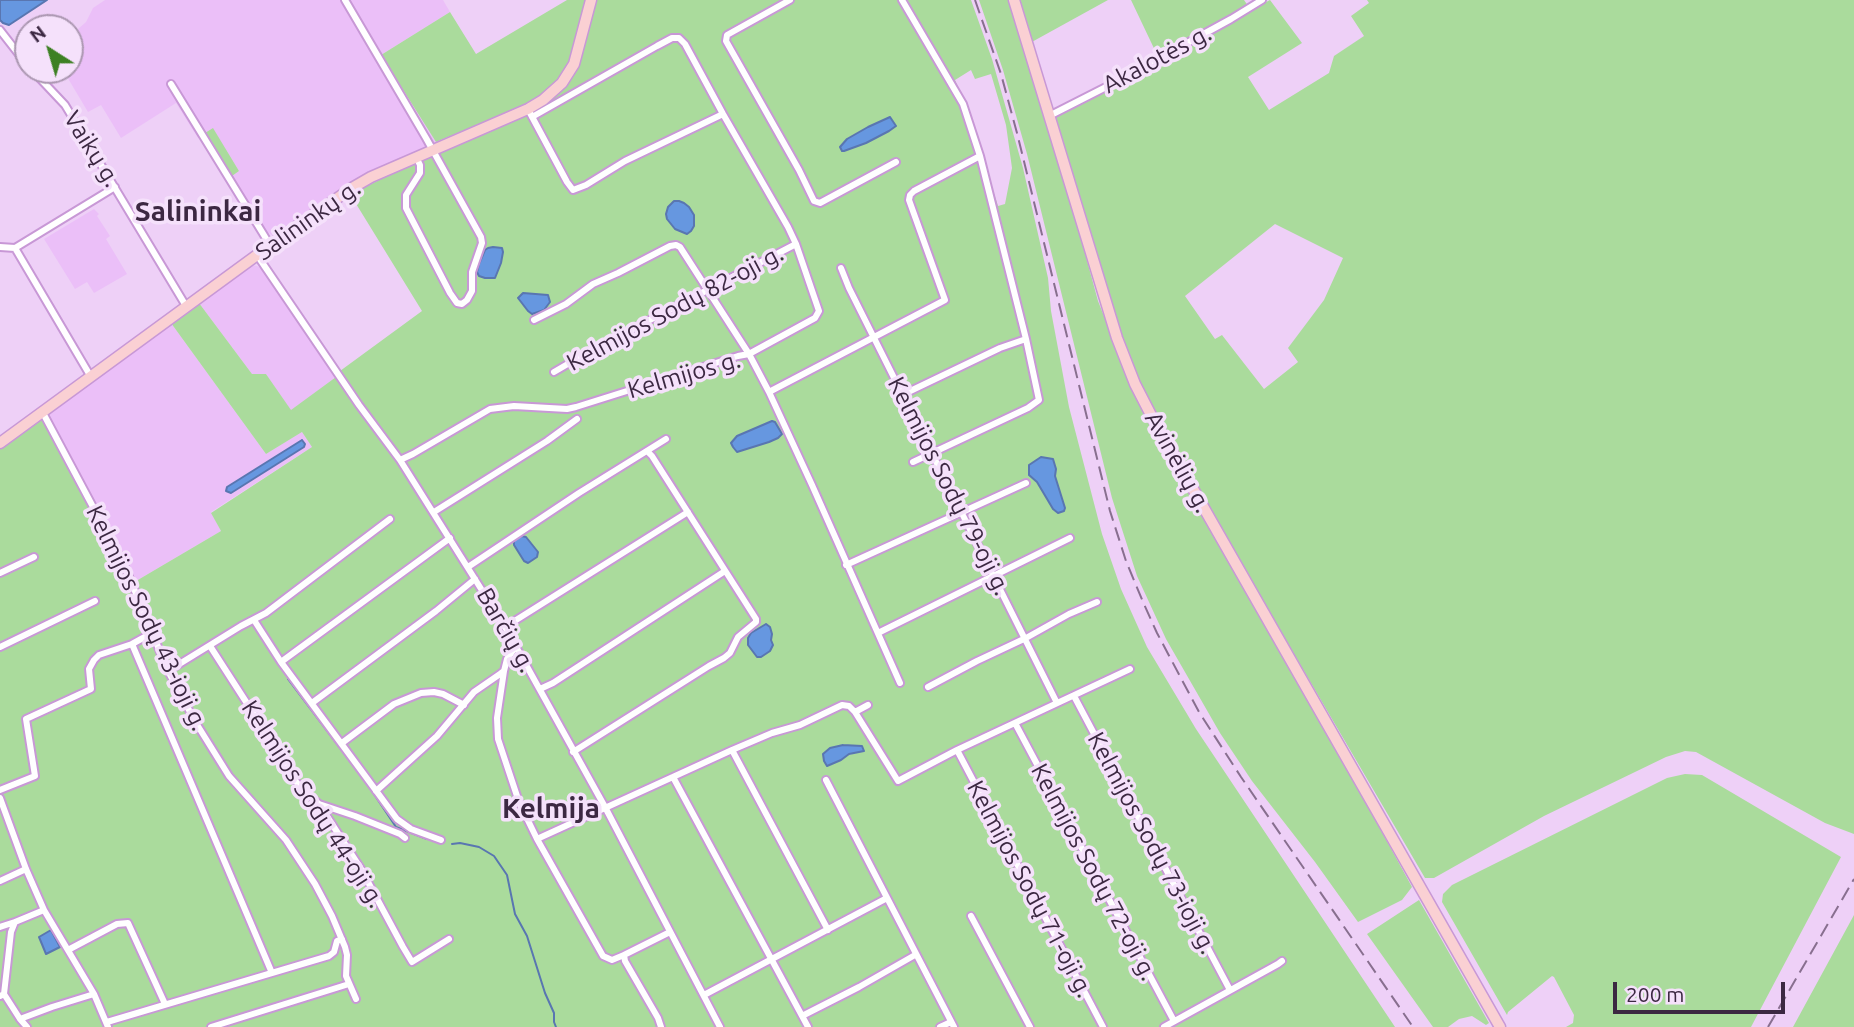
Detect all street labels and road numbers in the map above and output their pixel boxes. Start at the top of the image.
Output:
street label: Akalotės g. [1098,18,1216,100]
street label: Vaikų g. [58,106,126,192]
street label: Salininkų g. [250,173,366,267]
street label: Kelmijos Sodų 82-oji g. [562,239,788,377]
street label: Kelmijos g. [624,345,744,405]
street label: Kelmijos Sodų 79-oji g. [881,372,1017,600]
street label: Avinėlių g. [1139,407,1217,517]
street label: Kelmijos Sodų 43-ioji g. [80,501,214,735]
street label: Barčių g. [470,583,542,677]
street label: Kelmijos Sodų 44-oji g. [235,695,391,913]
street label: Kelmijos Sodų 73-ioji g. [1081,727,1223,959]
street label: Kelmijos Sodų 72-oji g. [1025,759,1163,985]
street label: Kelmijos Sodų 71-oji g. [961,776,1099,1002]

